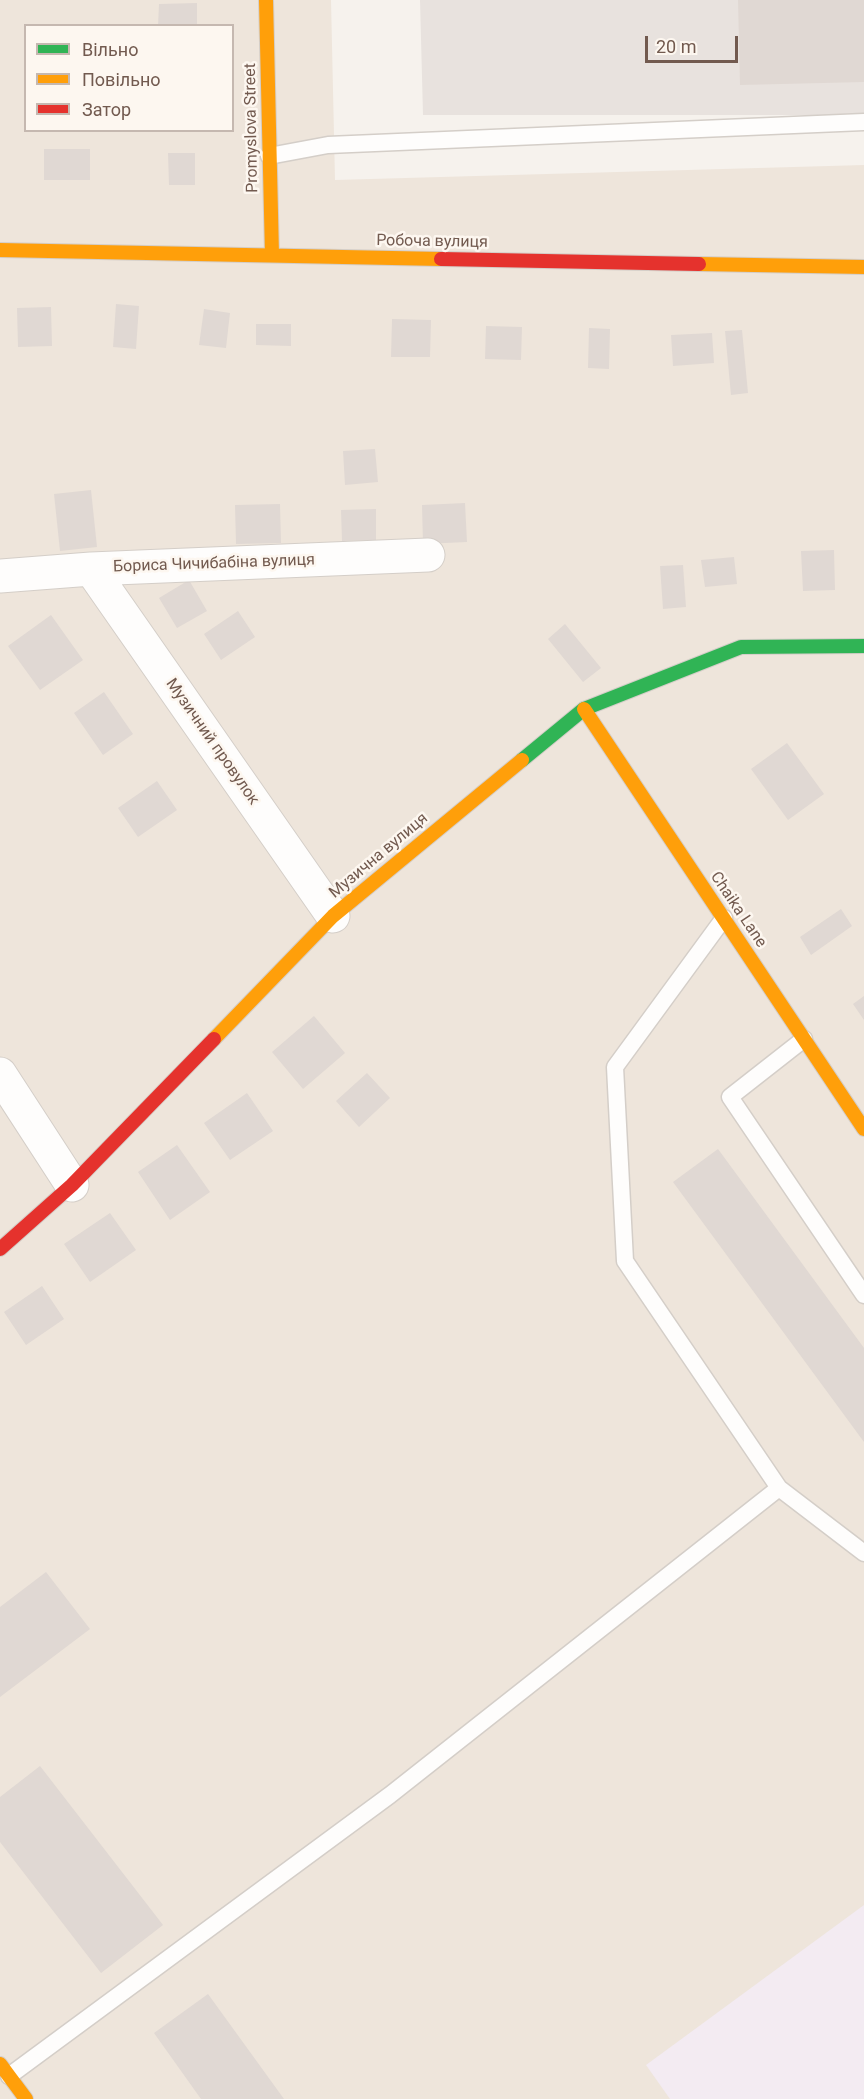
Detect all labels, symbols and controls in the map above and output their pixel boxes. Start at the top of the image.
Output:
legend [24,24,234,132]
scale bar [648,24,741,62]
text: 20 m [656,36,696,57]
text: Вільно [82,39,138,60]
street label: Promyslova Street [241,63,263,193]
text: Повільно [82,69,161,90]
text: Затор [82,99,131,120]
street label: Робоча вулиця [376,231,488,253]
street label: Бориса Чичибабіна вулиця [113,551,315,577]
street label: Музичний провулок [161,675,263,809]
street label: Музична вулиця [326,809,432,903]
street label: Chaika Lane [706,868,770,952]

